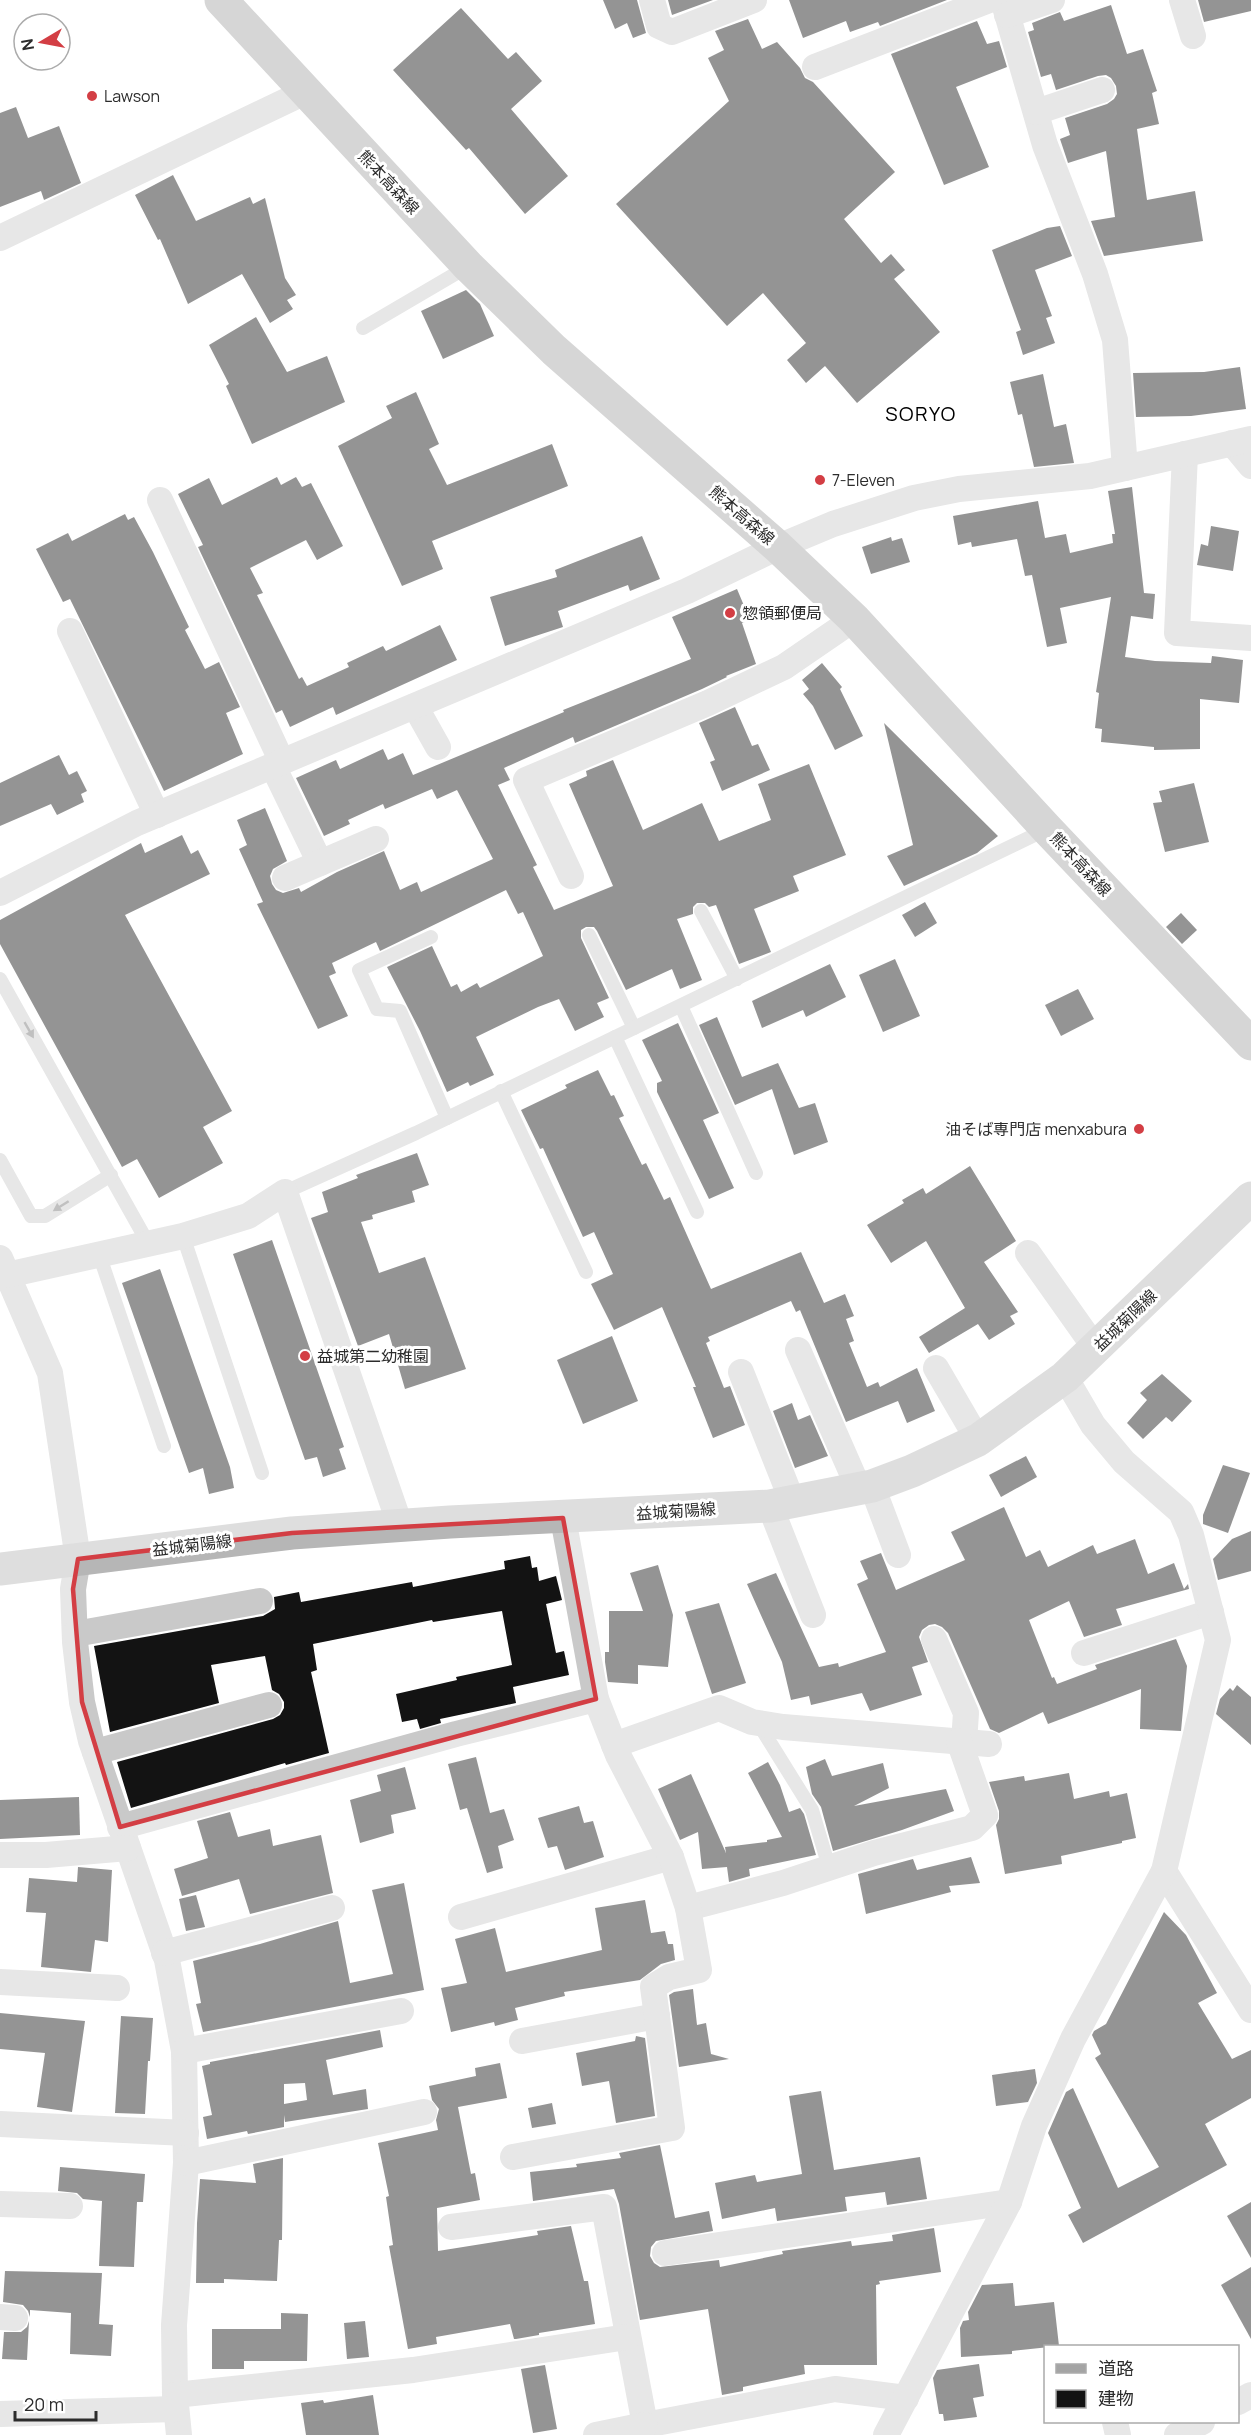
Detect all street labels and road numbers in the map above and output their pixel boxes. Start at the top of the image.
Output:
street label: 熊本高森線 [354,145,424,219]
street label: 熊本高森線 [705,480,779,550]
street label: 熊本高森線 [1046,827,1116,901]
street label: 益城菊陽線 [1089,1284,1161,1356]
street label: 益城菊陽線 [635,1497,717,1525]
street label: 益城菊陽線 [151,1529,233,1561]

